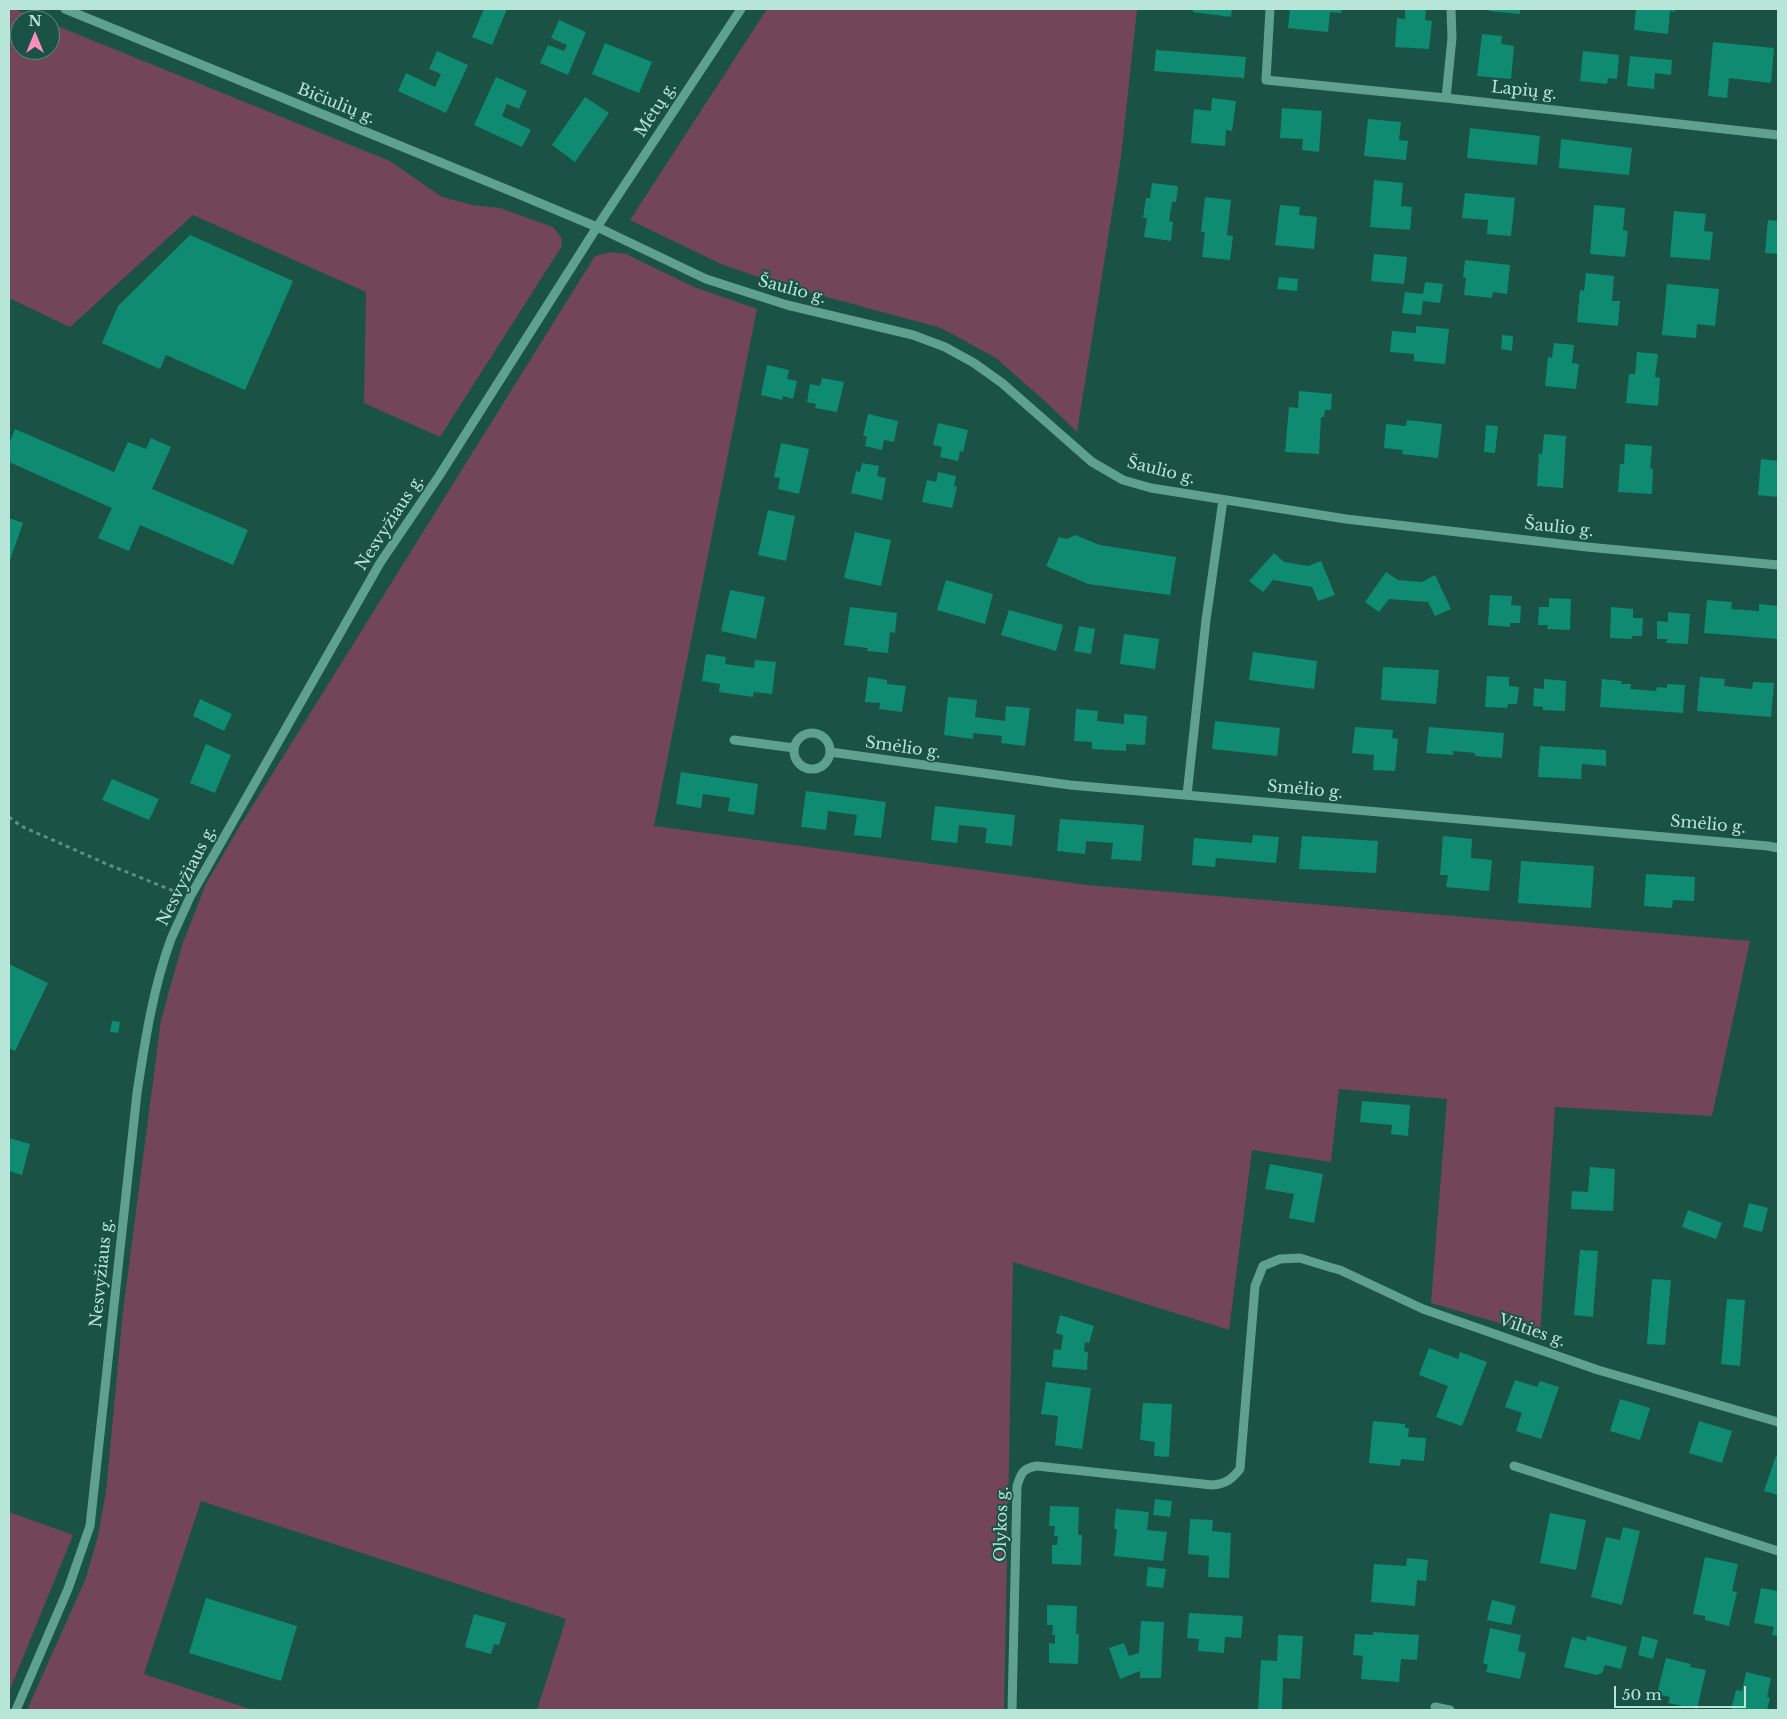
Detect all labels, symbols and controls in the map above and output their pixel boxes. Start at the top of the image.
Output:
north arrow [10,10,60,60]
text: N [28,12,42,30]
street label: Lapių g. [1490,78,1558,104]
street label: Mėtų g. [631,79,681,141]
street label: Bičiulių g. [294,80,378,128]
street label: Šaulio g. [756,272,828,308]
street label: Šaulio g. [1125,453,1197,489]
street label: Nesvyžiaus g. [352,472,428,574]
street label: Šaulio g. [1523,515,1595,541]
street label: Smėlio g. [864,733,942,763]
street label: Smėlio g. [1266,777,1344,803]
street label: Smėlio g. [1669,812,1747,838]
street label: Nesvyžiaus g. [154,823,220,929]
street label: Nesvyžiaus g. [87,1217,117,1329]
street label: Vilties g. [1496,1311,1568,1351]
street label: Olykos g. [991,1486,1013,1562]
scale bar [1617,1676,1750,1708]
text: 50 m [1622,1685,1662,1704]

